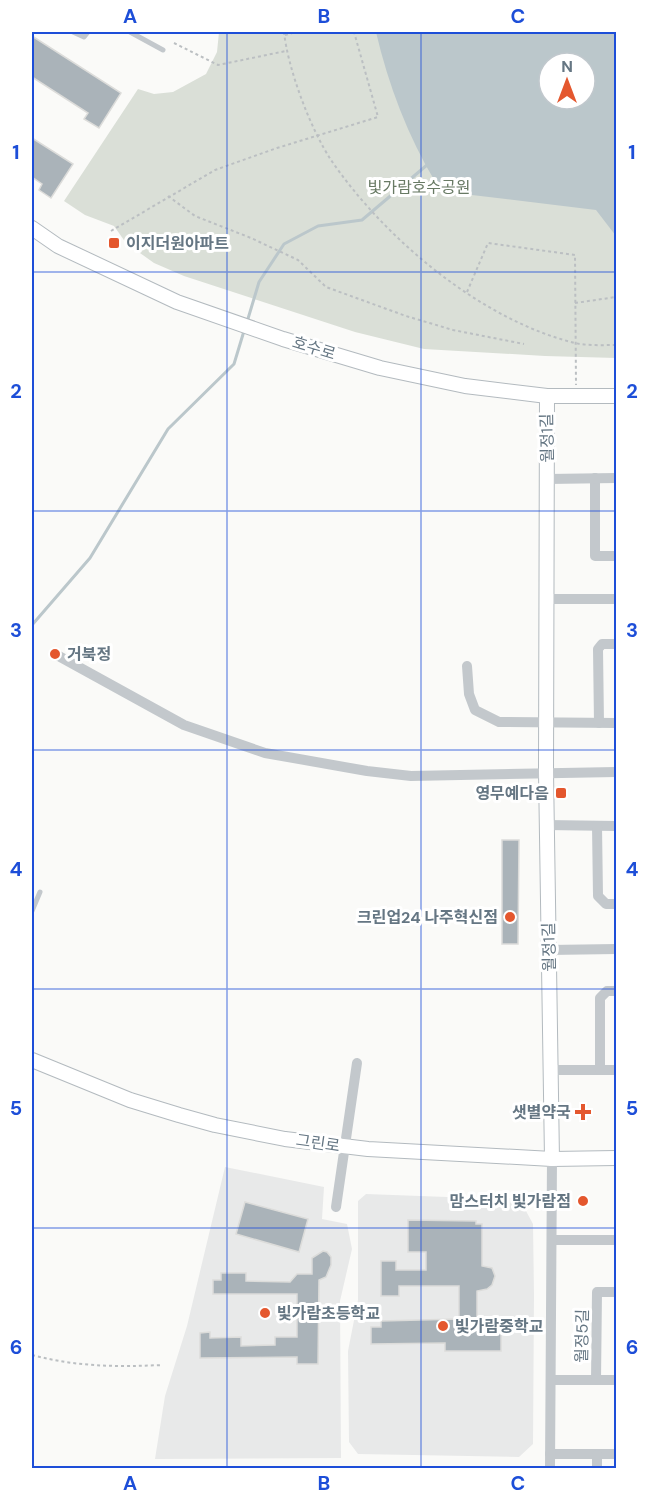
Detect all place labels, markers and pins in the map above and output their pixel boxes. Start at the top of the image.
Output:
place label: 이지더원아파트 [126,233,229,254]
marker: 이지더원아파트 [107,236,121,250]
place label: 거북정 [67,644,111,665]
marker: 거북정 [48,647,62,661]
place label: 영무예다음 [475,783,549,804]
marker: 영무예다음 [554,786,568,800]
place label: 크린업24 나주혁신점 [357,907,498,928]
marker: 크린업24 나주혁신점 [503,910,517,924]
place label: 샛별약국 [512,1102,571,1123]
marker: 샛별약국 [576,1105,590,1119]
place label: 맘스터치 빛가람점 [449,1191,571,1212]
marker: 맘스터치 빛가람점 [576,1194,590,1208]
place label: 빛가람초등학교 [277,1303,380,1324]
marker: 빛가람초등학교 [258,1306,272,1320]
place label: 빛가람중학교 [455,1316,544,1337]
marker: 빛가람중학교 [436,1319,450,1333]

